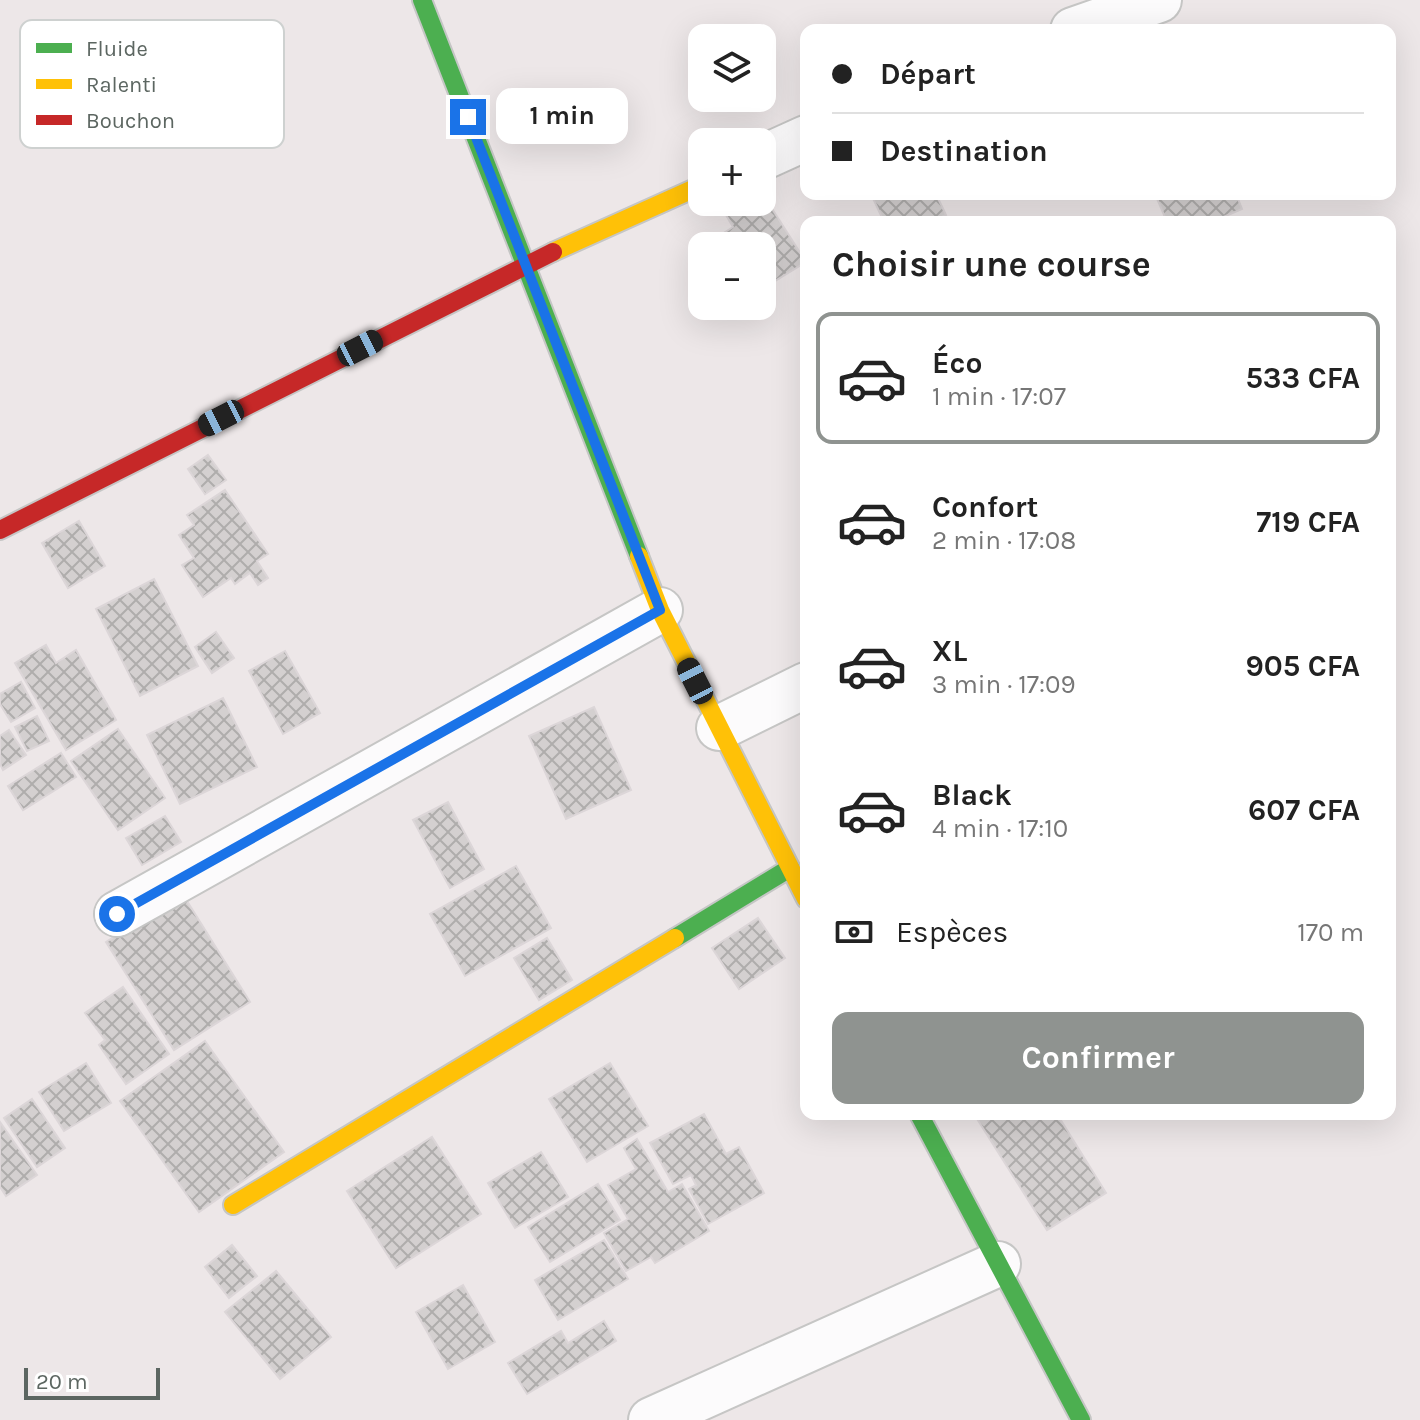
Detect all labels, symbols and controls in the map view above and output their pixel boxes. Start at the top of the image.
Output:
legend [20,20,284,148]
map controls [688,24,776,320]
button: layers [688,24,776,112]
text: Fluide [86,36,148,62]
text: Départ [880,56,976,92]
text: Ralenti [86,72,157,98]
callout: 1 min [496,89,628,145]
route end [450,99,486,135]
text: 1 min [529,100,595,131]
text: Bouchon [86,108,175,134]
button: + [688,128,776,216]
text: Destination [880,133,1048,169]
button: − [688,232,776,320]
text: Choisir une course [832,243,1151,285]
car [333,326,387,370]
icon: car [836,342,908,414]
text: Éco [932,345,982,381]
text: 533 CFA [1245,360,1360,396]
text: 1 min · 17:07 [932,381,1066,412]
car [194,396,248,440]
icon: car [836,486,908,558]
text: Confort [932,489,1038,525]
text: 719 CFA [1256,504,1360,540]
text: 2 min · 17:08 [932,525,1076,556]
icon: car [836,630,908,702]
text: XL [932,633,967,669]
text: 905 CFA [1245,648,1360,684]
car [673,654,717,708]
text: 3 min · 17:09 [932,669,1076,700]
icon: car [836,774,908,846]
text: Black [932,777,1012,813]
text: 607 CFA [1248,792,1360,828]
text: 4 min · 17:10 [932,813,1068,844]
route start [99,896,135,932]
icon: cash [832,910,876,954]
text: Espèces [896,914,1008,950]
text: 170 m [1297,917,1364,948]
button: Confirmer [832,1012,1364,1104]
scale bar [24,1364,160,1400]
text: 20 m [36,1369,88,1395]

